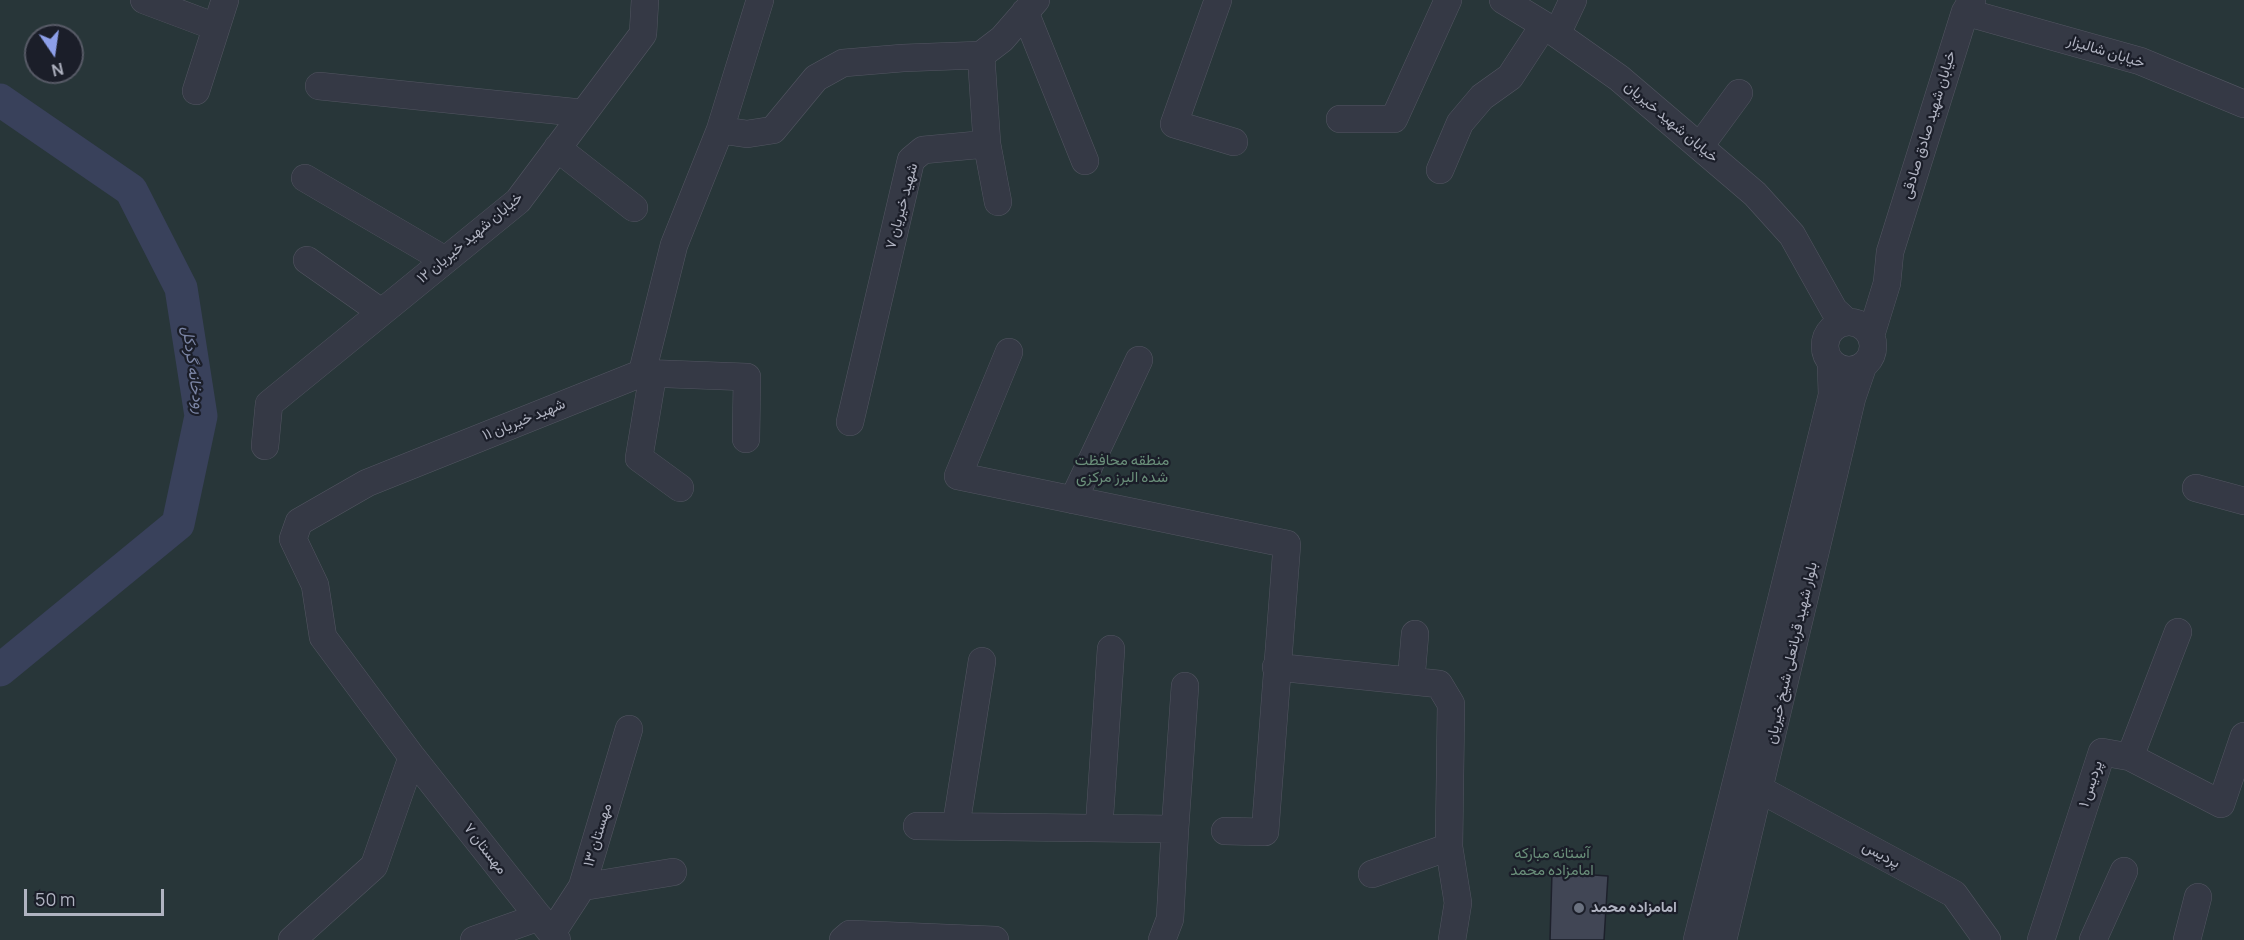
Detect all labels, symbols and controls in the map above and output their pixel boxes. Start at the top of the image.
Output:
north arrow [24,24,84,84]
street label: خیابان شالیزار [2065,32,2147,72]
street label: خیابان شهید صادق صادقی [1898,49,1960,201]
text: N [50,58,66,82]
street label: خیابان شهید خیریان [1620,77,1722,167]
street label: شهید خیریان ۷ [882,161,922,251]
street label: خیابان شهید خیریان ۱۲ [414,189,526,287]
water label: رودخانه گردکل [177,325,209,415]
street label: شهید خیریان ۱۱ [480,395,568,445]
park label: منطقه محافظت شده البرز مرکزی [1075,452,1169,487]
street label: بلوار شهید قربانعلی شیخ خیریان [1762,560,1822,746]
street label: پردیس ۱ [2075,759,2107,809]
street label: مهستان ۱۳ [580,801,616,869]
street label: مهستان ۷ [460,820,510,878]
street label: پردیس [1859,838,1903,872]
park label: آستانه مبارکه امامزاده محمد [1510,845,1594,880]
scale bar [27,877,166,915]
text: 50 m [35,887,75,911]
place label: امامزاده محمد [1591,899,1677,917]
marker: امامزاده محمد [1572,901,1586,915]

